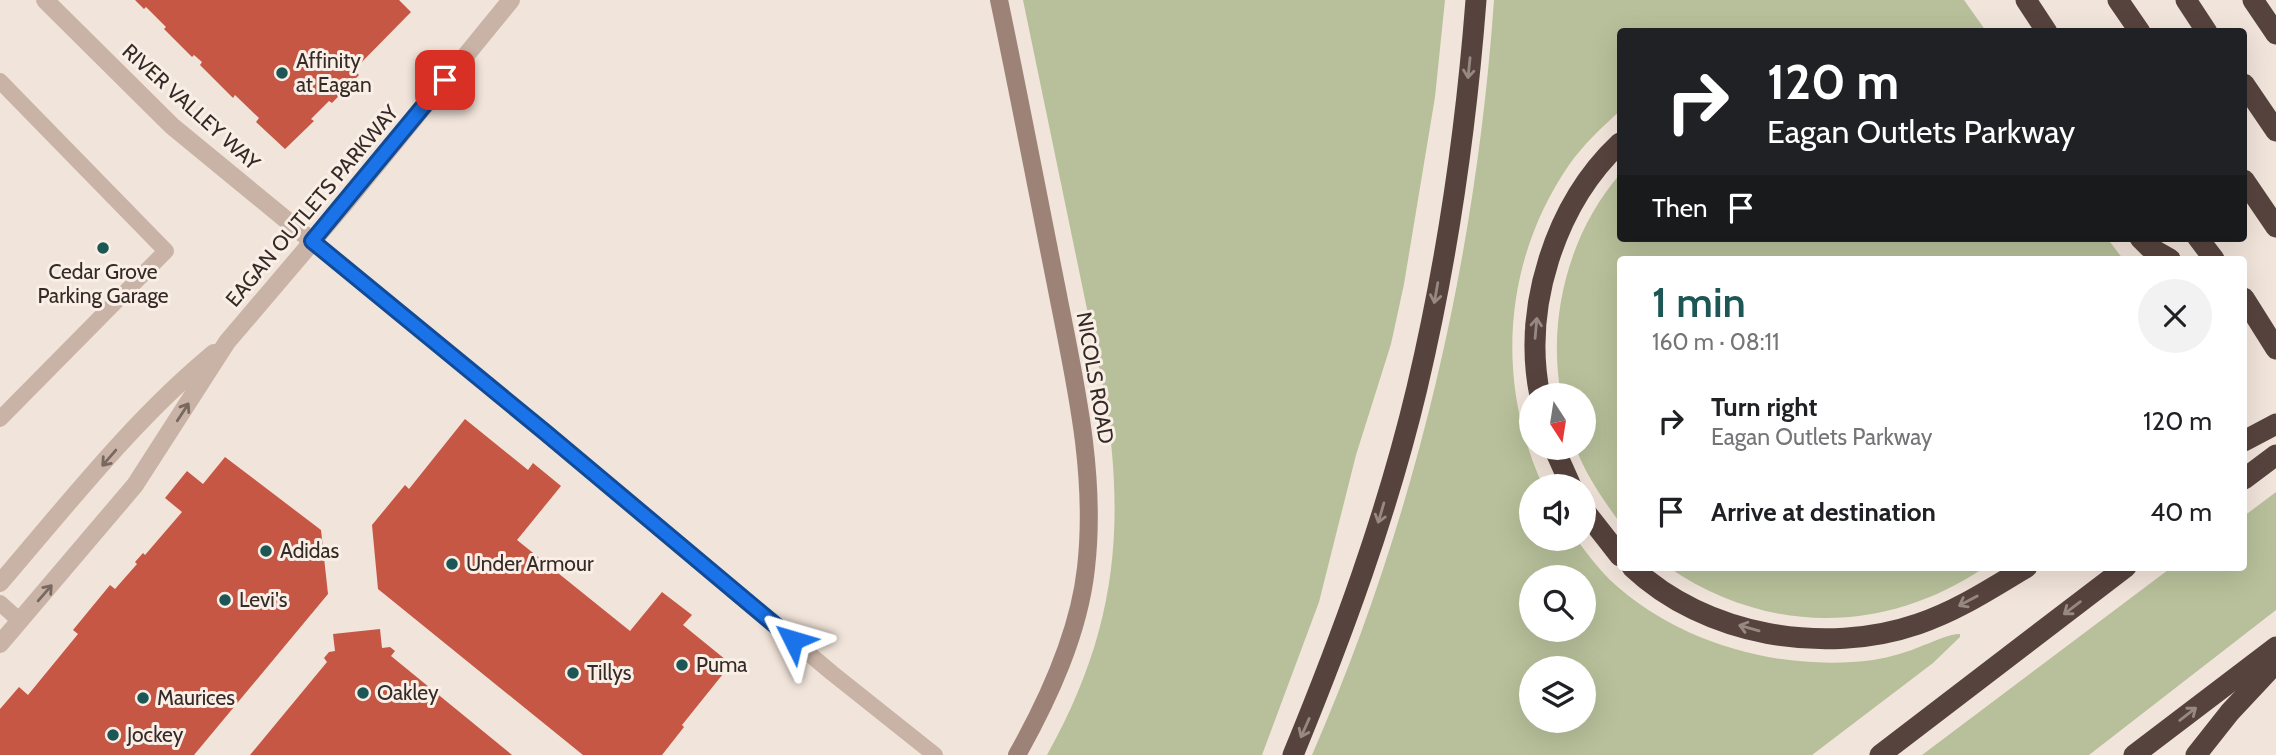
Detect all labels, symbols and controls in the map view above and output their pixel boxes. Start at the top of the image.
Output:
street label: RIVER VALLEY WAY [117,38,266,176]
place label: Affinity at Eagan [296,48,372,97]
pin [415,50,475,110]
text: 120 m [1767,52,1899,111]
one-way arrow [1463,56,1476,79]
icon: right [1652,56,1743,147]
icon: arrive [426,61,464,99]
marker: Affinity at Eagan [274,65,290,81]
street label: EAGAN OUTLETS PARKWAY [220,99,404,311]
text: Eagan Outlets Parkway [1767,112,2075,151]
icon: arrive [1722,189,1760,227]
text: Then [1652,192,1708,224]
marker: Cedar Grove Parking Garage [95,240,111,256]
place label: Cedar Grove Parking Garage [37,259,169,308]
text: 1 min [1652,276,1746,328]
button: close [2138,279,2212,353]
one-way arrow [1429,281,1443,304]
street label: NICOLS ROAD [1072,310,1119,446]
one-way arrow [1530,317,1543,340]
text: 160 m · 08:11 [1652,328,1780,356]
north arrow [1519,383,1596,460]
map controls [1519,383,1596,733]
text: Turn right [1711,391,1817,423]
icon: right [1652,402,1690,440]
one-way arrow [176,403,190,423]
text: 120 m [2143,405,2212,437]
text: Eagan Outlets Parkway [1711,423,1932,451]
one-way arrow [100,449,117,466]
button: sound [1519,474,1596,551]
icon: arrive [1652,493,1690,531]
text: Arrive at destination [1711,496,1936,528]
text: 40 m [2150,496,2212,528]
one-way arrow [1373,502,1386,524]
place label: Adidas [280,538,340,563]
marker: Adidas [258,543,274,559]
place label: Under Armour [466,551,594,576]
marker: Under Armour [444,556,460,572]
button: search [1519,565,1596,642]
one-way arrow [37,584,53,602]
place label: Levi's [239,587,288,612]
marker: Levi's [217,592,233,608]
one-way arrow [1958,595,1979,609]
one-way arrow [2063,601,2082,616]
position arrow [756,603,830,677]
one-way arrow [1738,621,1760,634]
place label: Puma [696,652,747,677]
button: layers [1519,656,1596,733]
marker: Puma [674,657,690,673]
place label: Tillys [587,660,632,685]
marker: Tillys [565,665,581,681]
place label: Oakley [377,680,439,705]
place label: Maurices [157,685,235,710]
marker: Oakley [355,685,371,701]
marker: Maurices [135,690,151,706]
one-way arrow [2178,706,2197,721]
one-way arrow [1298,716,1311,738]
place label: Jockey [126,722,184,747]
marker: Jockey [105,727,121,743]

